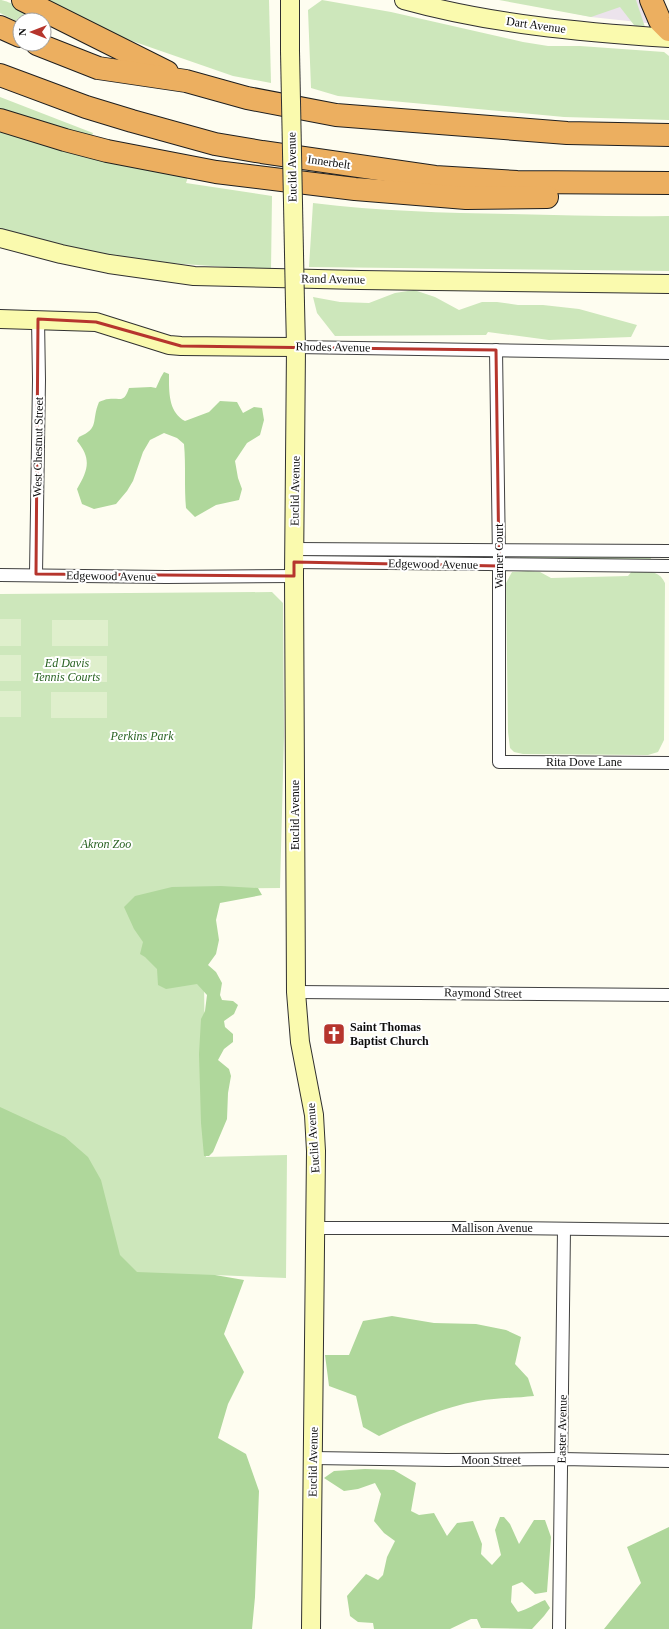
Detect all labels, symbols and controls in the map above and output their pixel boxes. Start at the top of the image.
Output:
north arrow [12,12,52,52]
street label: Dart Avenue [505,14,567,36]
text: N [16,28,28,36]
street label: Euclid Avenue [284,132,300,202]
street label: Innerbelt [307,152,352,172]
street label: Rand Avenue [301,271,365,287]
street label: Rhodes Avenue [296,339,370,355]
street label: West Chestnut Street [30,396,46,497]
street label: Euclid Avenue [287,456,303,526]
street label: Warner Court [492,523,506,589]
street label: Edgewood Avenue [388,556,478,572]
street label: Edgewood Avenue [66,568,156,584]
park label: Ed Davis Tennis Courts [34,656,101,684]
park label: Perkins Park [110,729,174,743]
street label: Rita Dove Lane [546,755,622,769]
street label: Euclid Avenue [288,780,302,850]
park label: Akron Zoo [80,837,131,851]
street label: Raymond Street [444,985,523,1001]
place label: Saint Thomas Baptist Church [350,1020,429,1048]
church icon: Saint Thomas Baptist Church [321,1021,347,1047]
street label: Euclid Avenue [304,1103,322,1173]
street label: Mallison Avenue [451,1221,533,1235]
street label: Easter Avenue [554,1395,570,1463]
street label: Euclid Avenue [305,1427,321,1497]
street label: Moon Street [461,1453,521,1467]

